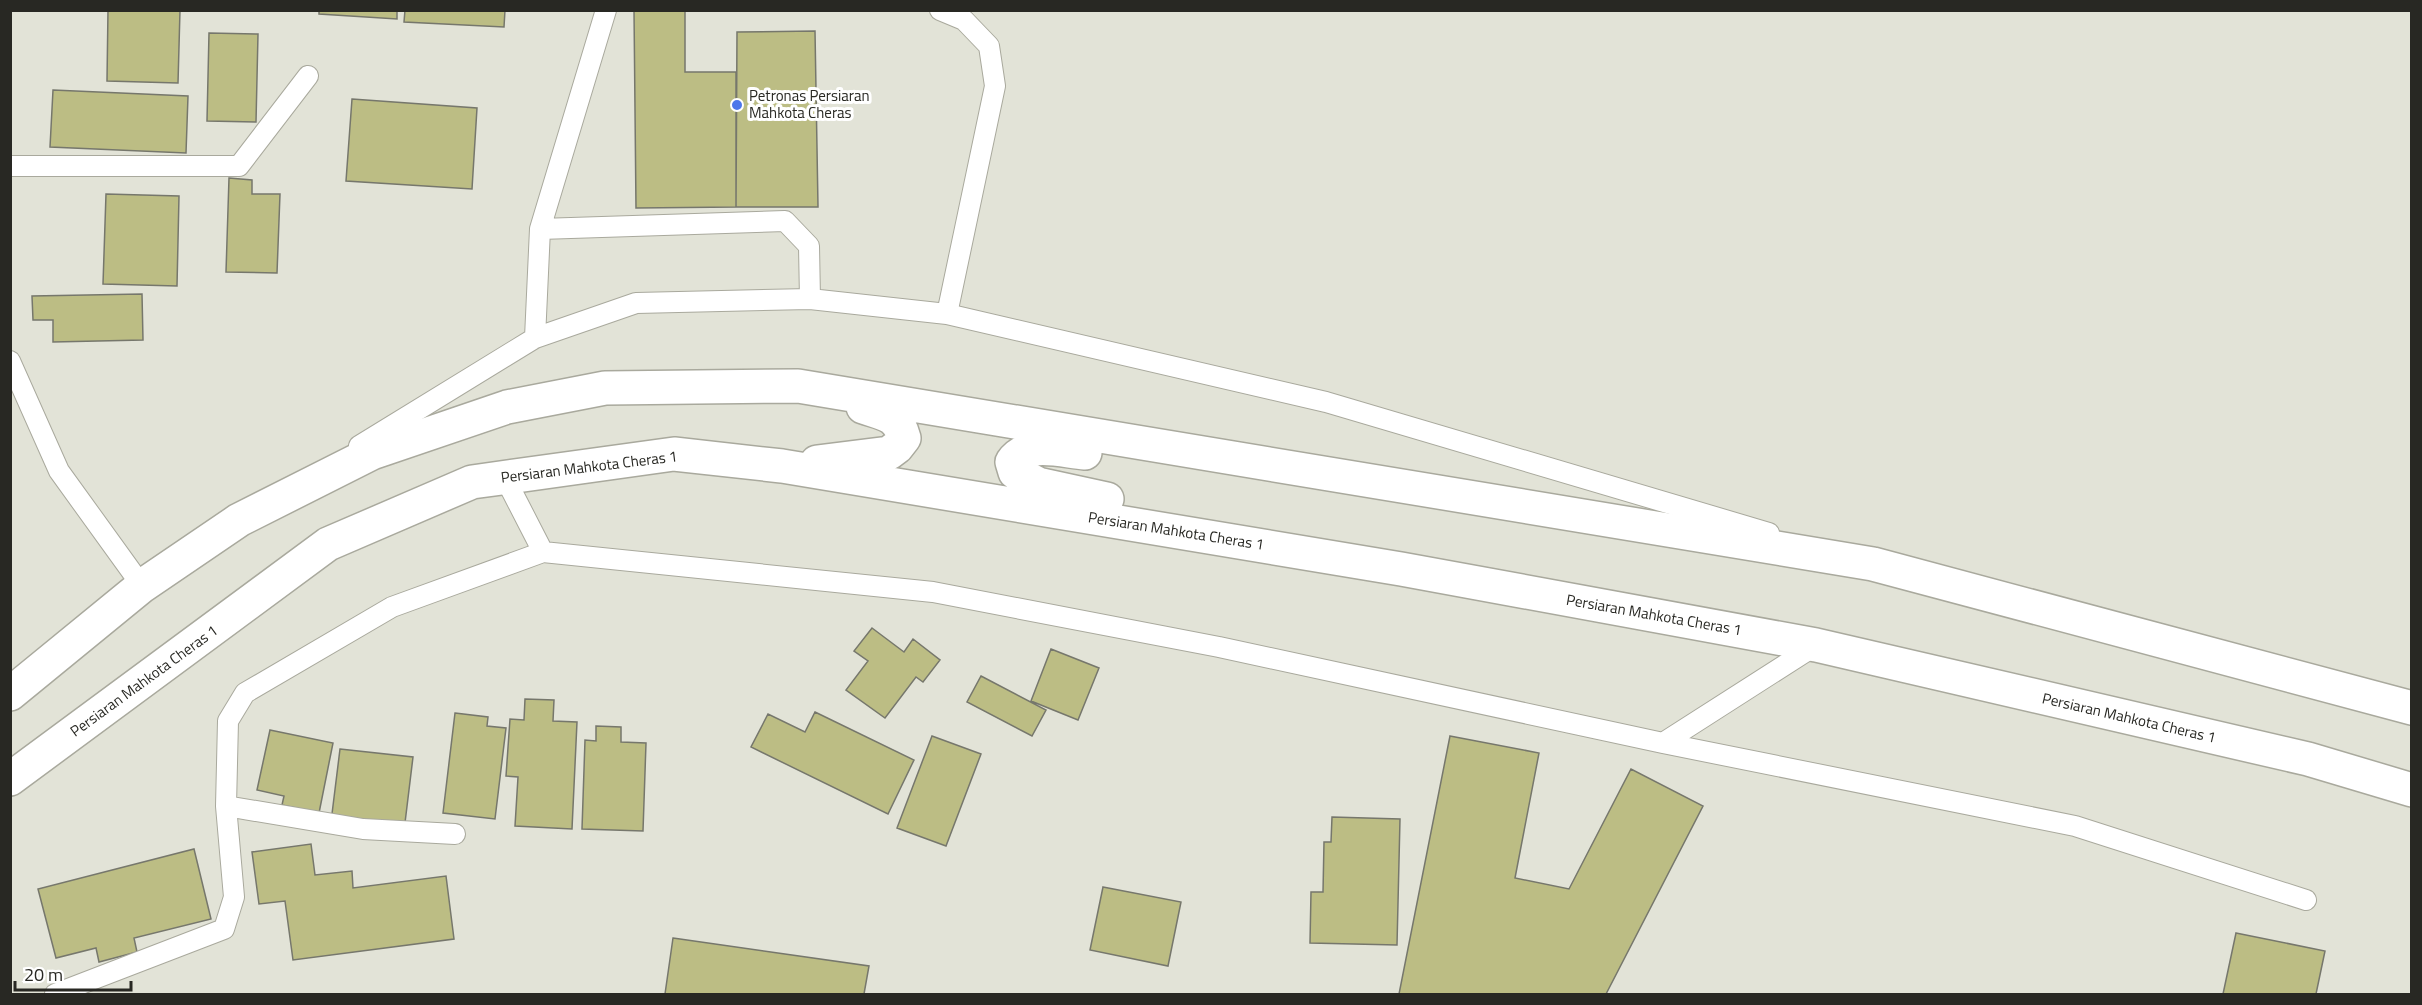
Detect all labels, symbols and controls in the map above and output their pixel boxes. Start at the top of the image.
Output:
place label: Petronas Persiaran Mahkota Cheras [749,84,870,124]
marker: Petronas Persiaran Mahkota Cheras [730,98,744,112]
street label: Persiaran Mahkota Cheras 1 [499,444,679,489]
street label: Persiaran Mahkota Cheras 1 [1087,505,1266,556]
street label: Persiaran Mahkota Cheras 1 [1565,588,1744,641]
street label: Persiaran Mahkota Cheras 1 [65,619,222,742]
street label: Persiaran Mahkota Cheras 1 [2040,686,2218,749]
scale bar [15,954,130,992]
text: 20 m [24,961,63,988]

